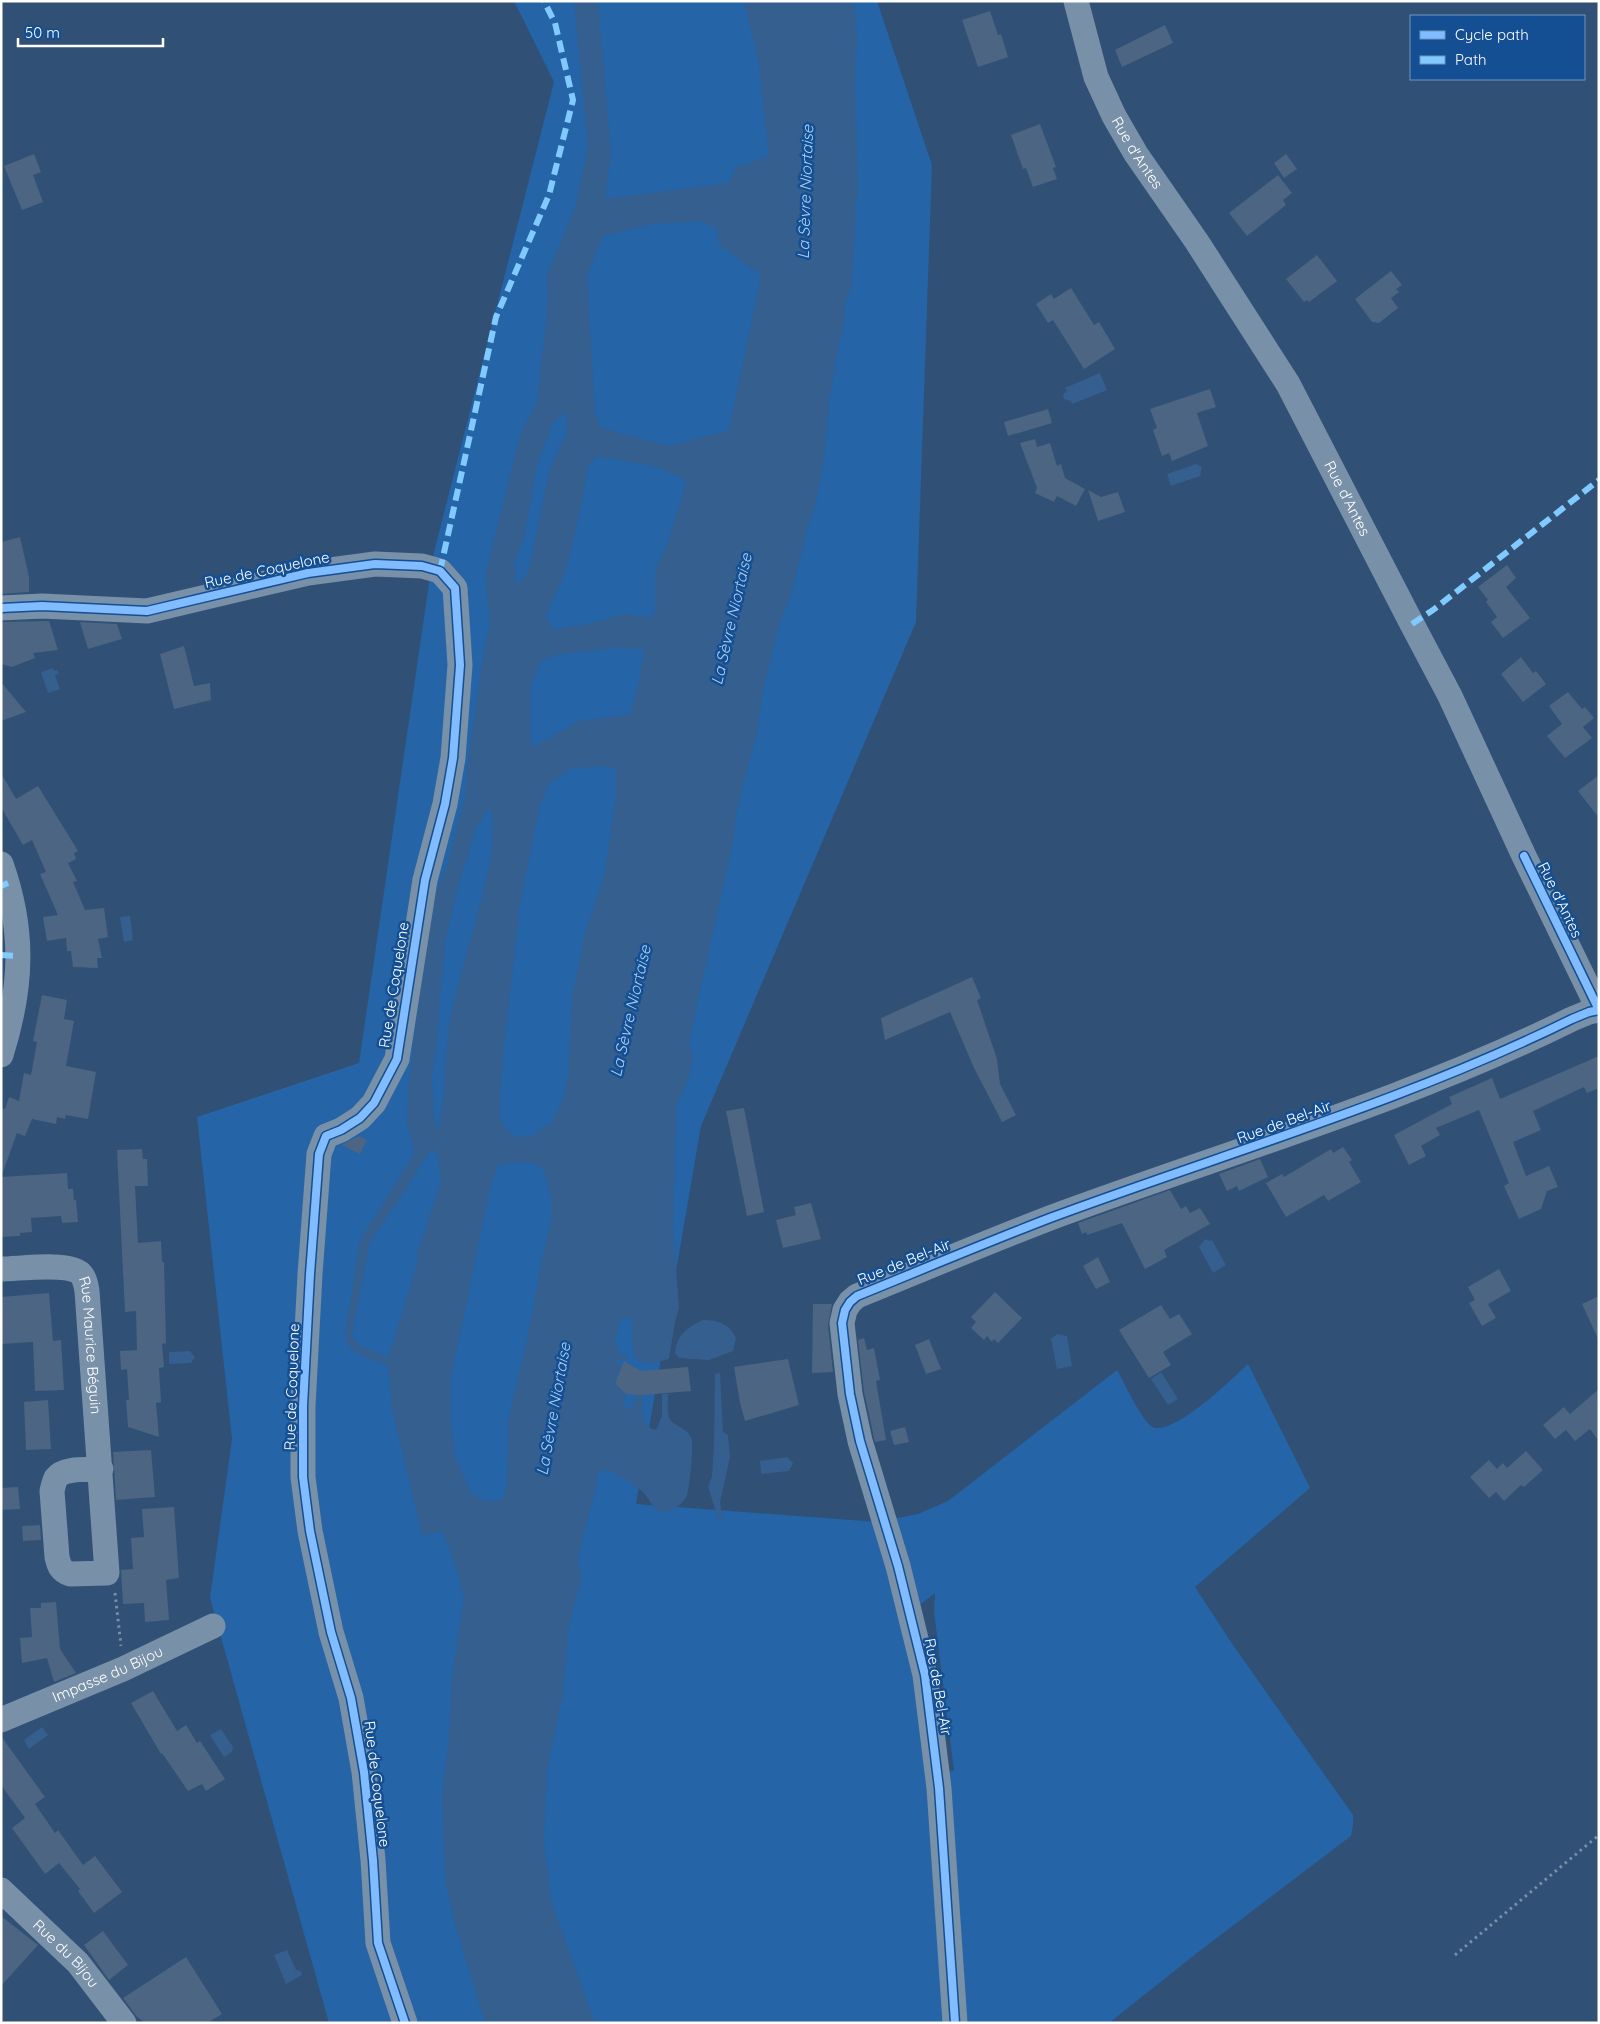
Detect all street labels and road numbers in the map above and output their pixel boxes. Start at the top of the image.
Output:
street label: Rue d'Antes [1107,113,1167,192]
street label: Rue d'Antes [1320,457,1375,539]
street label: Rue de Coquelone [203,547,331,592]
street label: Rue d'Antes [1534,859,1587,941]
street label: Rue de Coquelone [374,921,413,1049]
street label: Rue de Bel-Air [1234,1096,1334,1147]
street label: Rue de Bel-Air [854,1234,953,1289]
street label: Rue Maurice Béguin [75,1274,106,1415]
street label: Rue de Coquelone [280,1323,303,1451]
street label: Rue de Bel-Air [921,1637,956,1737]
street label: Impasse du Bijou [49,1641,166,1707]
street label: Rue de Coquelone [360,1720,395,1848]
street label: Rue du Bijou [29,1915,103,1991]

